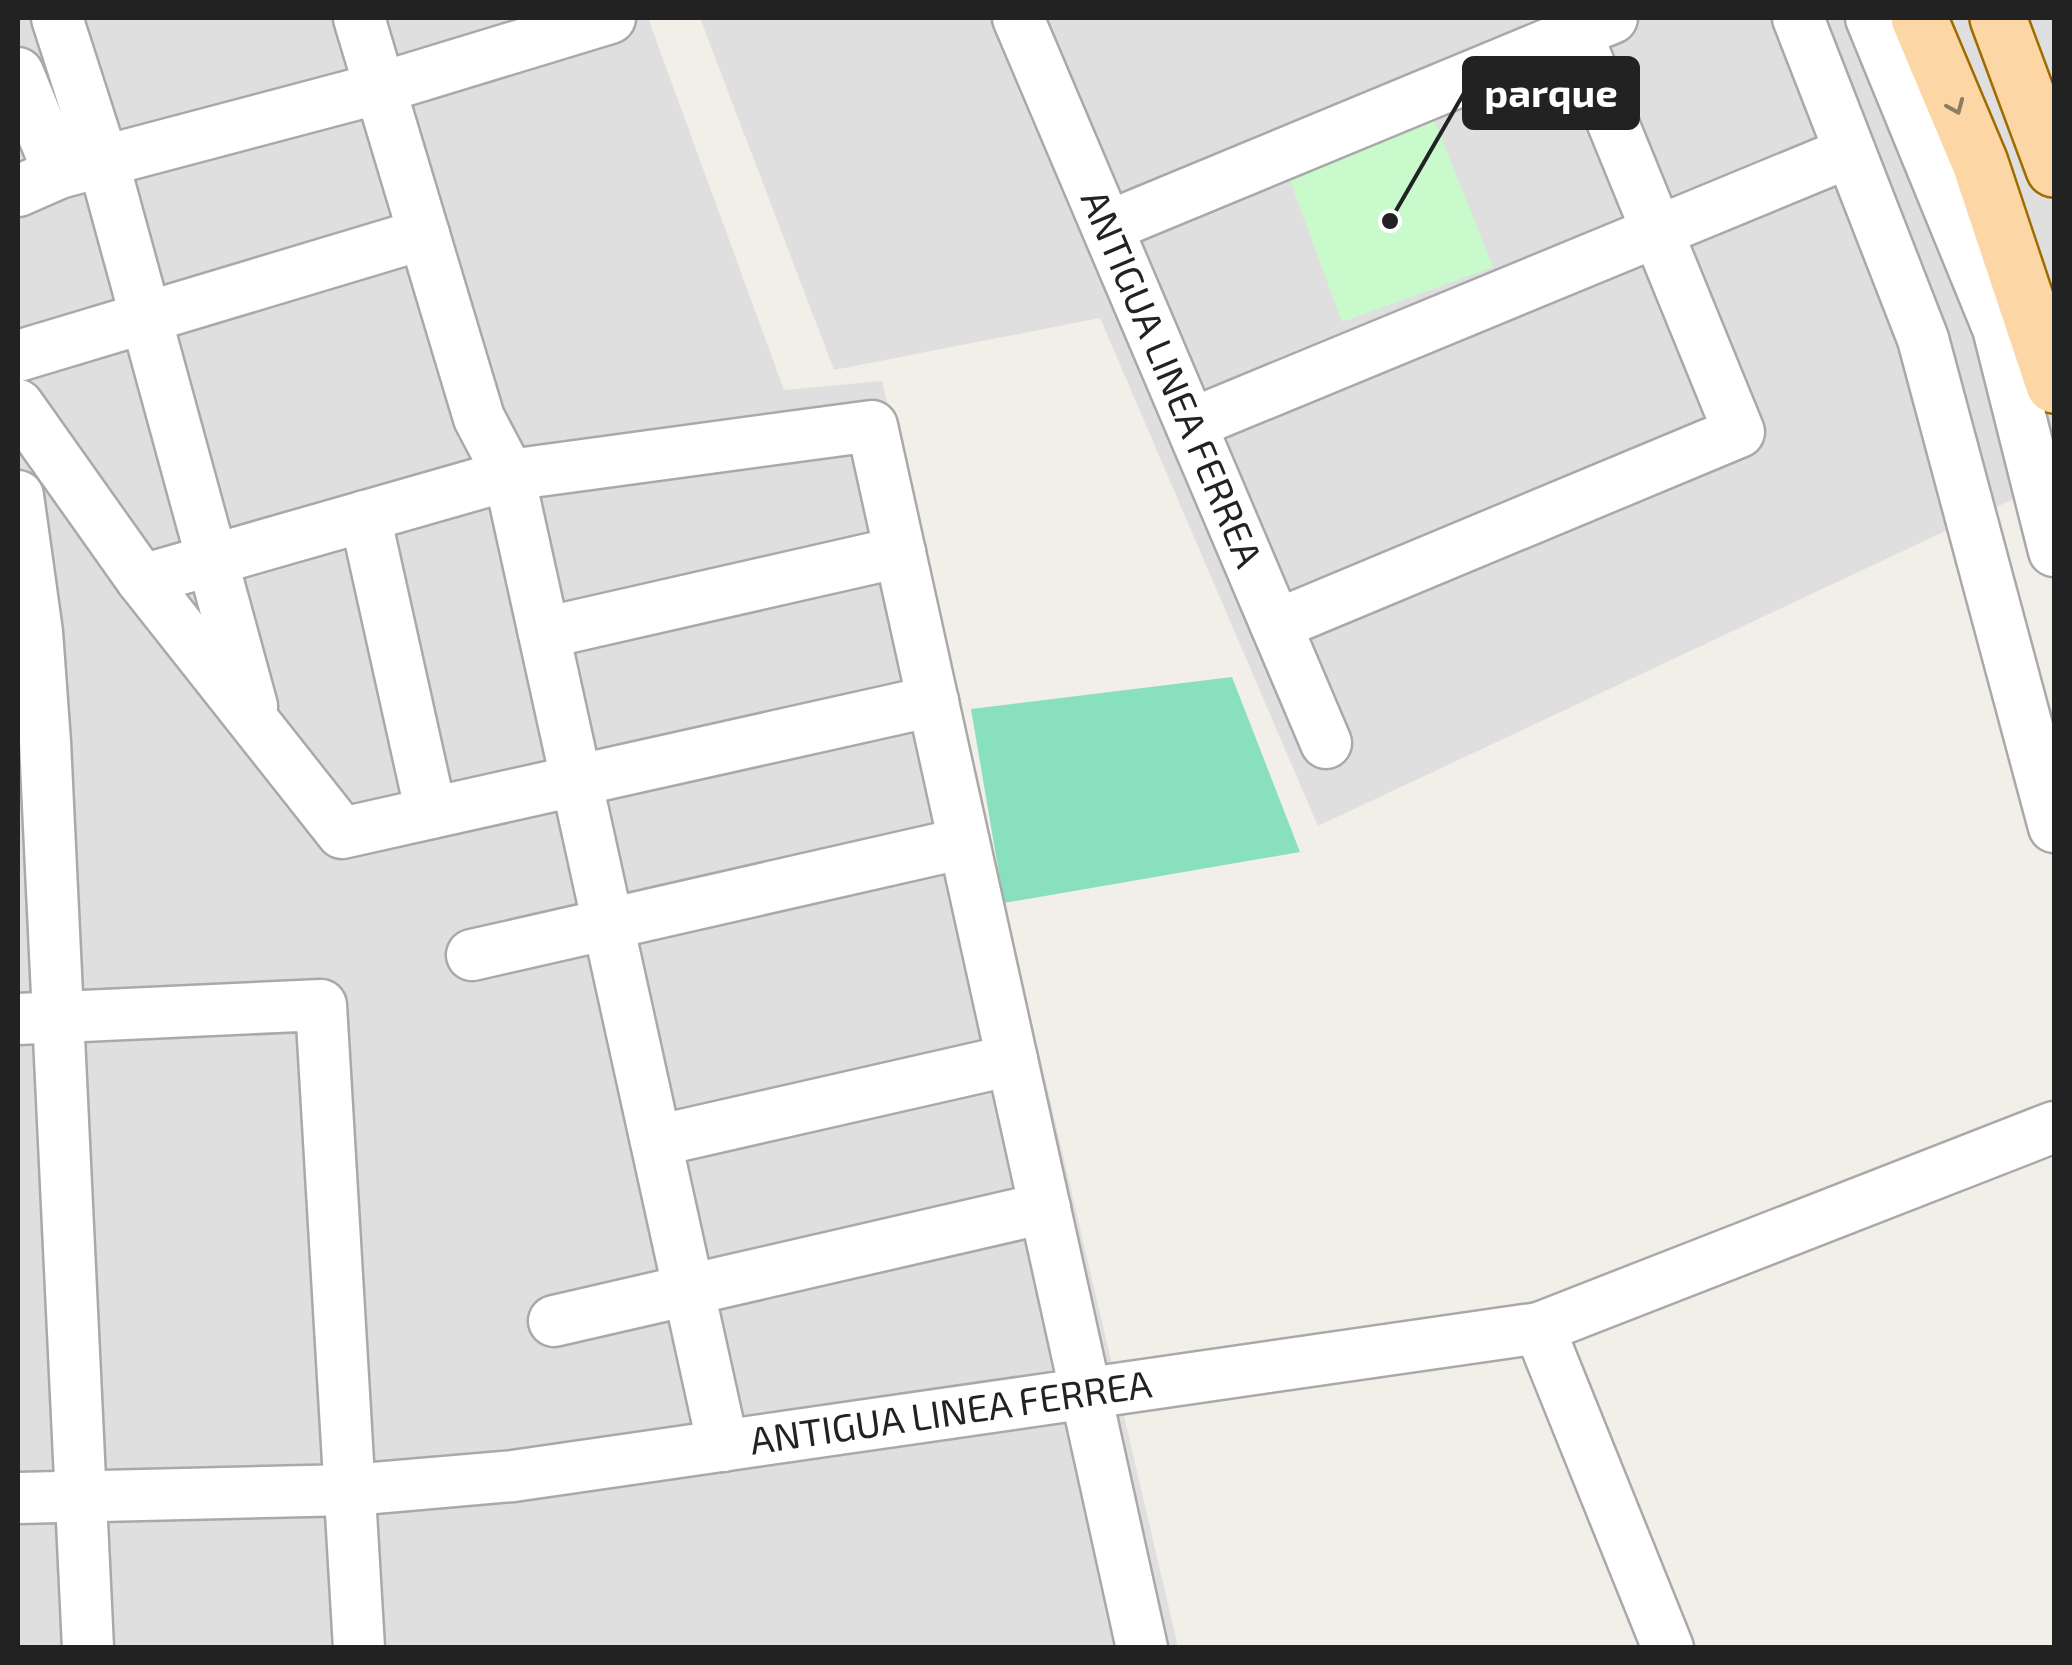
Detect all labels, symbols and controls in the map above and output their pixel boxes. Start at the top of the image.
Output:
callout: parque [1464,58,1638,128]
text: parque [1484,67,1618,115]
one-way arrow [1945,98,1965,115]
street label: ANTIGUA LINEA FERREA [1073,183,1274,574]
street label: ANTIGUA LINEA FERREA [747,1359,1155,1463]

